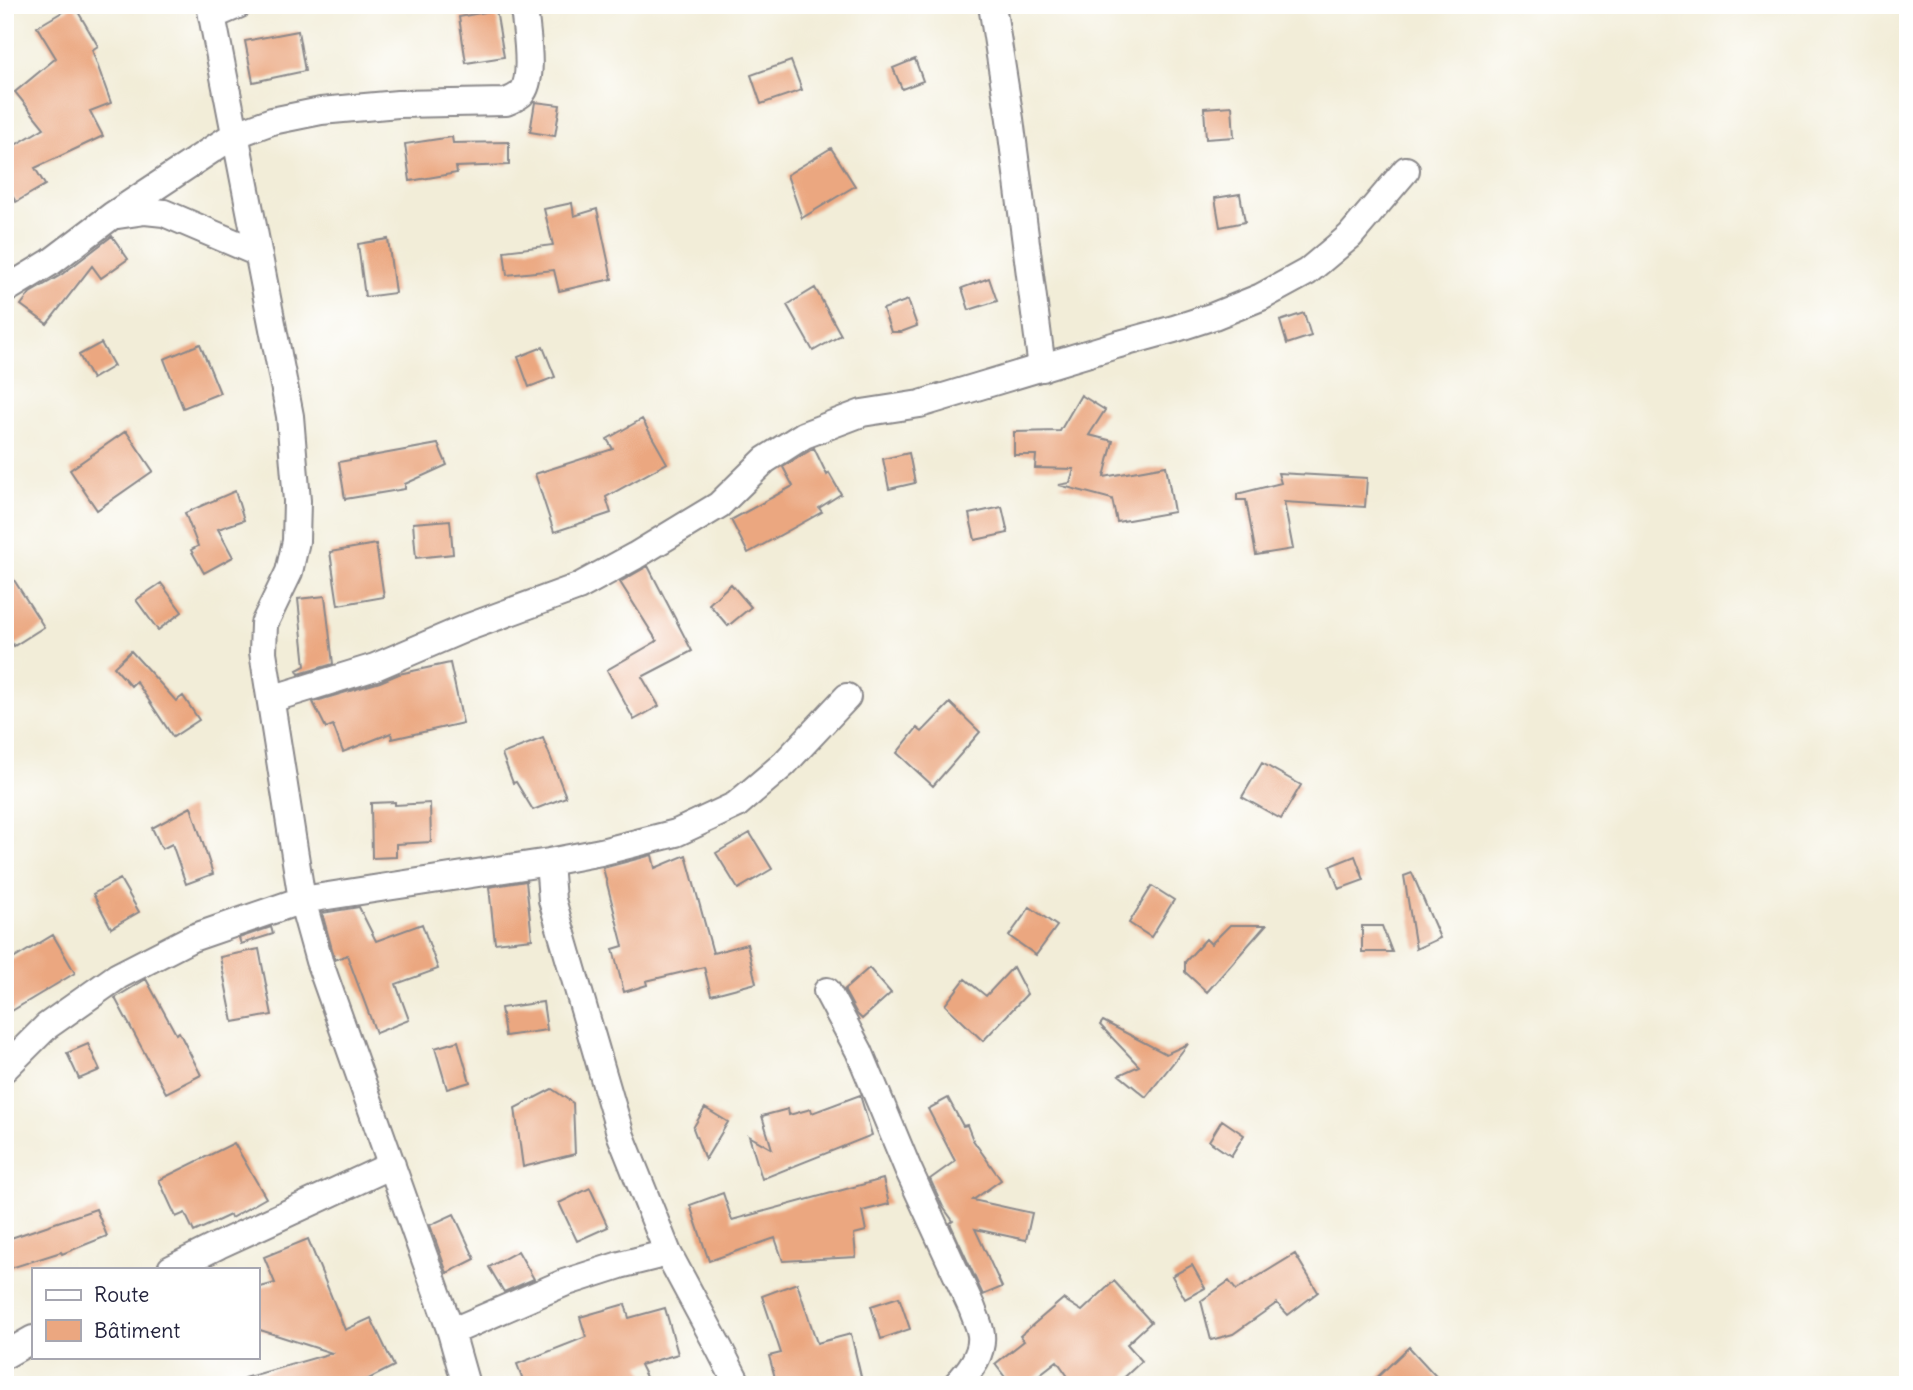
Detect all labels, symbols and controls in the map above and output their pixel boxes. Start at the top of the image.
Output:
legend [32,1268,259,1358]
text: Route [94,1281,149,1308]
text: Bâtiment [94,1317,180,1344]

